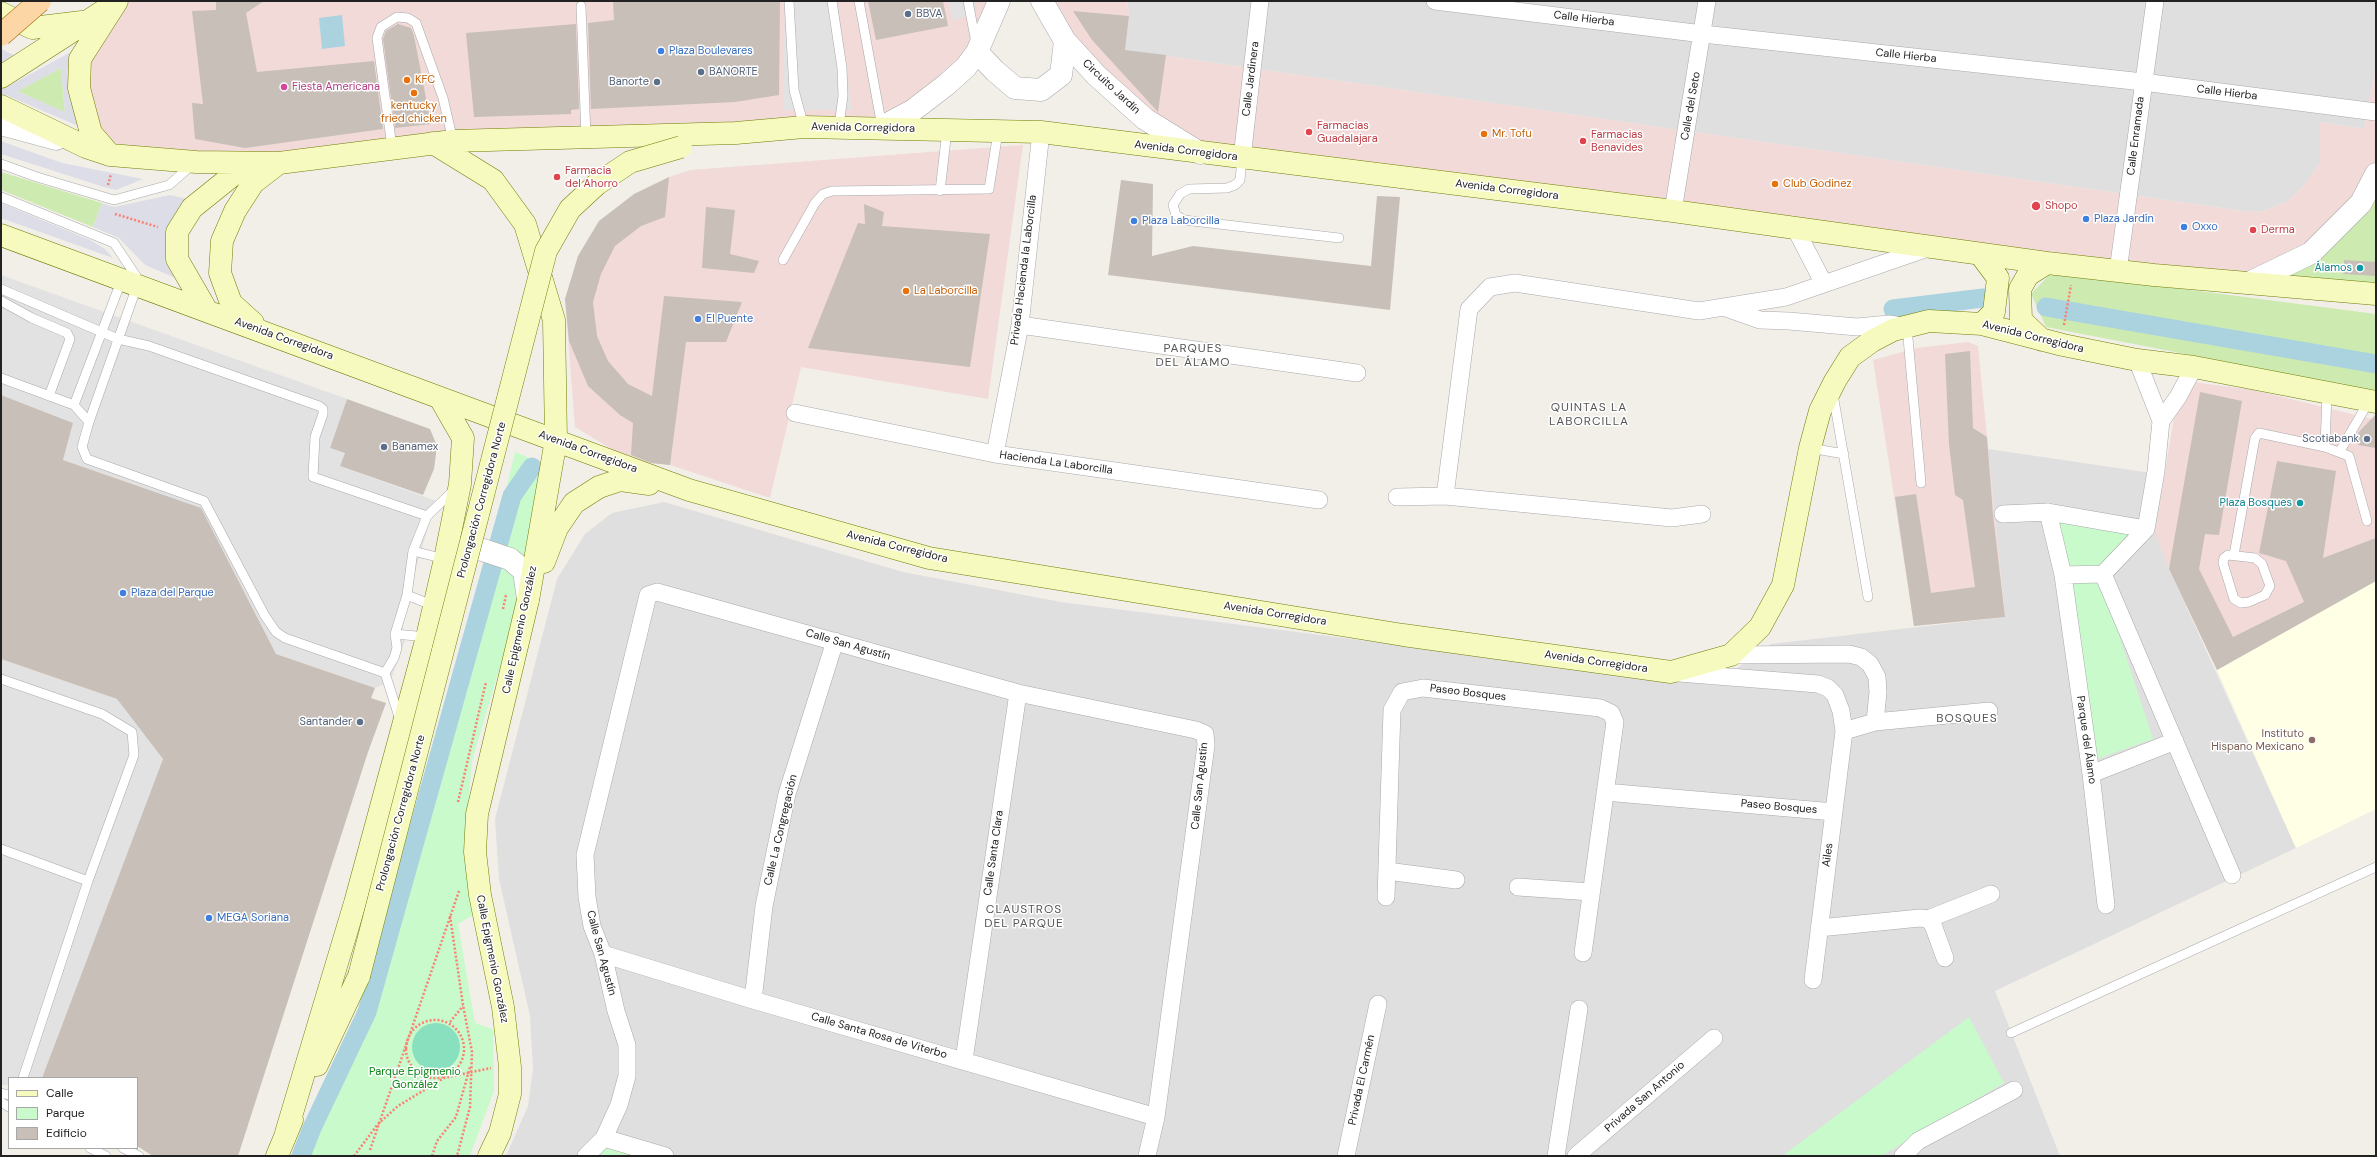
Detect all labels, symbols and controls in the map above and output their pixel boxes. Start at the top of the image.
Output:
place label: BBVA [916,7,943,21]
marker: BBVA [903,9,913,19]
street label: Calle Hierba [1553,9,1615,29]
street label: Calle Jardinera [1240,41,1262,117]
place label: Plaza Boulevares [669,44,753,58]
marker: Plaza Boulevares [656,46,666,56]
street label: Calle Hierba [1875,46,1937,66]
street label: Circuito Jardín [1079,57,1143,117]
place label: BANORTE [709,65,758,79]
marker: BANORTE [696,67,706,77]
street label: Calle del Seto [1678,71,1704,141]
place label: KFC [415,73,435,87]
marker: KFC [402,75,412,85]
place label: Banorte [609,75,649,89]
marker: Banorte [652,77,662,87]
place label: Fiesta Americana [292,80,380,94]
marker: Fiesta Americana [279,82,289,92]
street label: Calle Hierba [2196,83,2258,103]
marker: kentucky fried chicken [409,88,419,98]
street label: Calle Enramada [2125,96,2147,176]
place label: kentucky fried chicken [381,99,447,125]
place label: Farmacias Guadalajara [1317,119,1378,145]
street label: Avenida Corregidora [811,120,915,136]
marker: Farmacias Guadalajara [1304,127,1314,137]
place label: Mr. Tofu [1492,127,1532,141]
place label: Farmacias Benavides [1591,128,1643,154]
marker: Mr. Tofu [1479,129,1489,139]
marker: Farmacias Benavides [1578,136,1588,146]
street label: Avenida Corregidora [1134,138,1238,164]
place label: Farmacia del Ahorro [565,164,618,190]
marker: Farmacia del Ahorro [552,172,562,182]
street label: Avenida Corregidora [1455,177,1559,203]
place label: Club Godinez [1783,177,1851,191]
marker: Club Godinez [1770,179,1780,189]
street label: Privada Hacienda la Laborcilla [1008,194,1040,346]
place label: Shopo [2045,199,2078,213]
marker: Shopo [2030,200,2042,212]
place label: Plaza Jardín [2094,212,2154,226]
place label: Plaza Laborcilla [1142,214,1220,228]
marker: Plaza Jardín [2081,214,2091,224]
marker: Plaza Laborcilla [1129,216,1139,226]
place label: Oxxo [2192,220,2218,234]
marker: Oxxo [2179,222,2189,232]
place label: Derma [2261,223,2295,237]
marker: Derma [2248,225,2258,235]
place label: Álamos [2314,261,2352,275]
marker: Álamos [2355,263,2365,273]
place label: La Laborcilla [914,284,978,298]
marker: La Laborcilla [901,286,911,296]
place label: El Puente [706,312,753,326]
marker: El Puente [693,314,703,324]
street label: Avenida Corregidora [233,315,335,363]
street label: Avenida Corregidora [1981,318,2085,356]
district label: PARQUES DEL ÁLAMO [1155,342,1231,370]
district label: QUINTAS LA LABORCILLA [1549,401,1629,429]
street label: Prolongación Corregidora Norte [455,420,509,580]
street label: Avenida Corregidora [537,428,639,476]
place label: Scotiabank [2302,432,2359,446]
marker: Scotiabank [2362,434,2372,444]
place label: Banamex [392,440,438,454]
marker: Banamex [379,442,389,452]
street label: Hacienda La Laborcilla [998,449,1114,477]
place label: Plaza Bosques [2220,496,2292,510]
marker: Plaza Bosques [2295,498,2305,508]
street label: Avenida Corregidora [845,528,949,566]
street label: Calle Epigmenio González [500,565,540,695]
place label: Plaza del Parque [131,586,214,600]
marker: Plaza del Parque [118,588,128,598]
street label: Avenida Corregidora [1223,599,1327,629]
street label: Calle San Agustín [804,627,892,663]
street label: Avenida Corregidora [1544,648,1648,676]
street label: Paseo Bosques [1429,682,1507,704]
street label: Parque del Álamo [2073,695,2099,785]
district label: BOSQUES [1936,712,1998,726]
place label: Santander [299,715,352,729]
marker: Santander [355,717,365,727]
place label: Instituto Hispano Mexicano [2211,727,2304,753]
street label: Prolongación Corregidora Norte [374,733,428,893]
marker: Instituto Hispano Mexicano [2307,735,2317,745]
street label: Calle San Agustín [1189,742,1211,830]
street label: Calle La Congregación [762,773,800,887]
street label: Paseo Bosques [1740,797,1818,817]
street label: Calle Santa Clara [981,809,1007,897]
street label: Ailes [1820,842,1836,868]
street label: Calle Epigmenio González [473,894,511,1024]
district label: CLAUSTROS DEL PARQUE [984,903,1064,931]
street label: Calle San Agustín [583,909,619,997]
place label: MEGA Soriana [217,911,289,925]
marker: MEGA Soriana [204,913,214,923]
street label: Calle Santa Rosa de Viterbo [809,1010,949,1062]
street label: Privada El Carmén [1346,1033,1378,1127]
street label: Privada San Antonio [1602,1059,1688,1135]
park label: Parque Epigmenio González [369,1065,461,1091]
legend [8,1077,138,1149]
text: Calle [46,1085,73,1101]
text: Parque [46,1105,85,1121]
text: Edificio [46,1125,87,1141]

